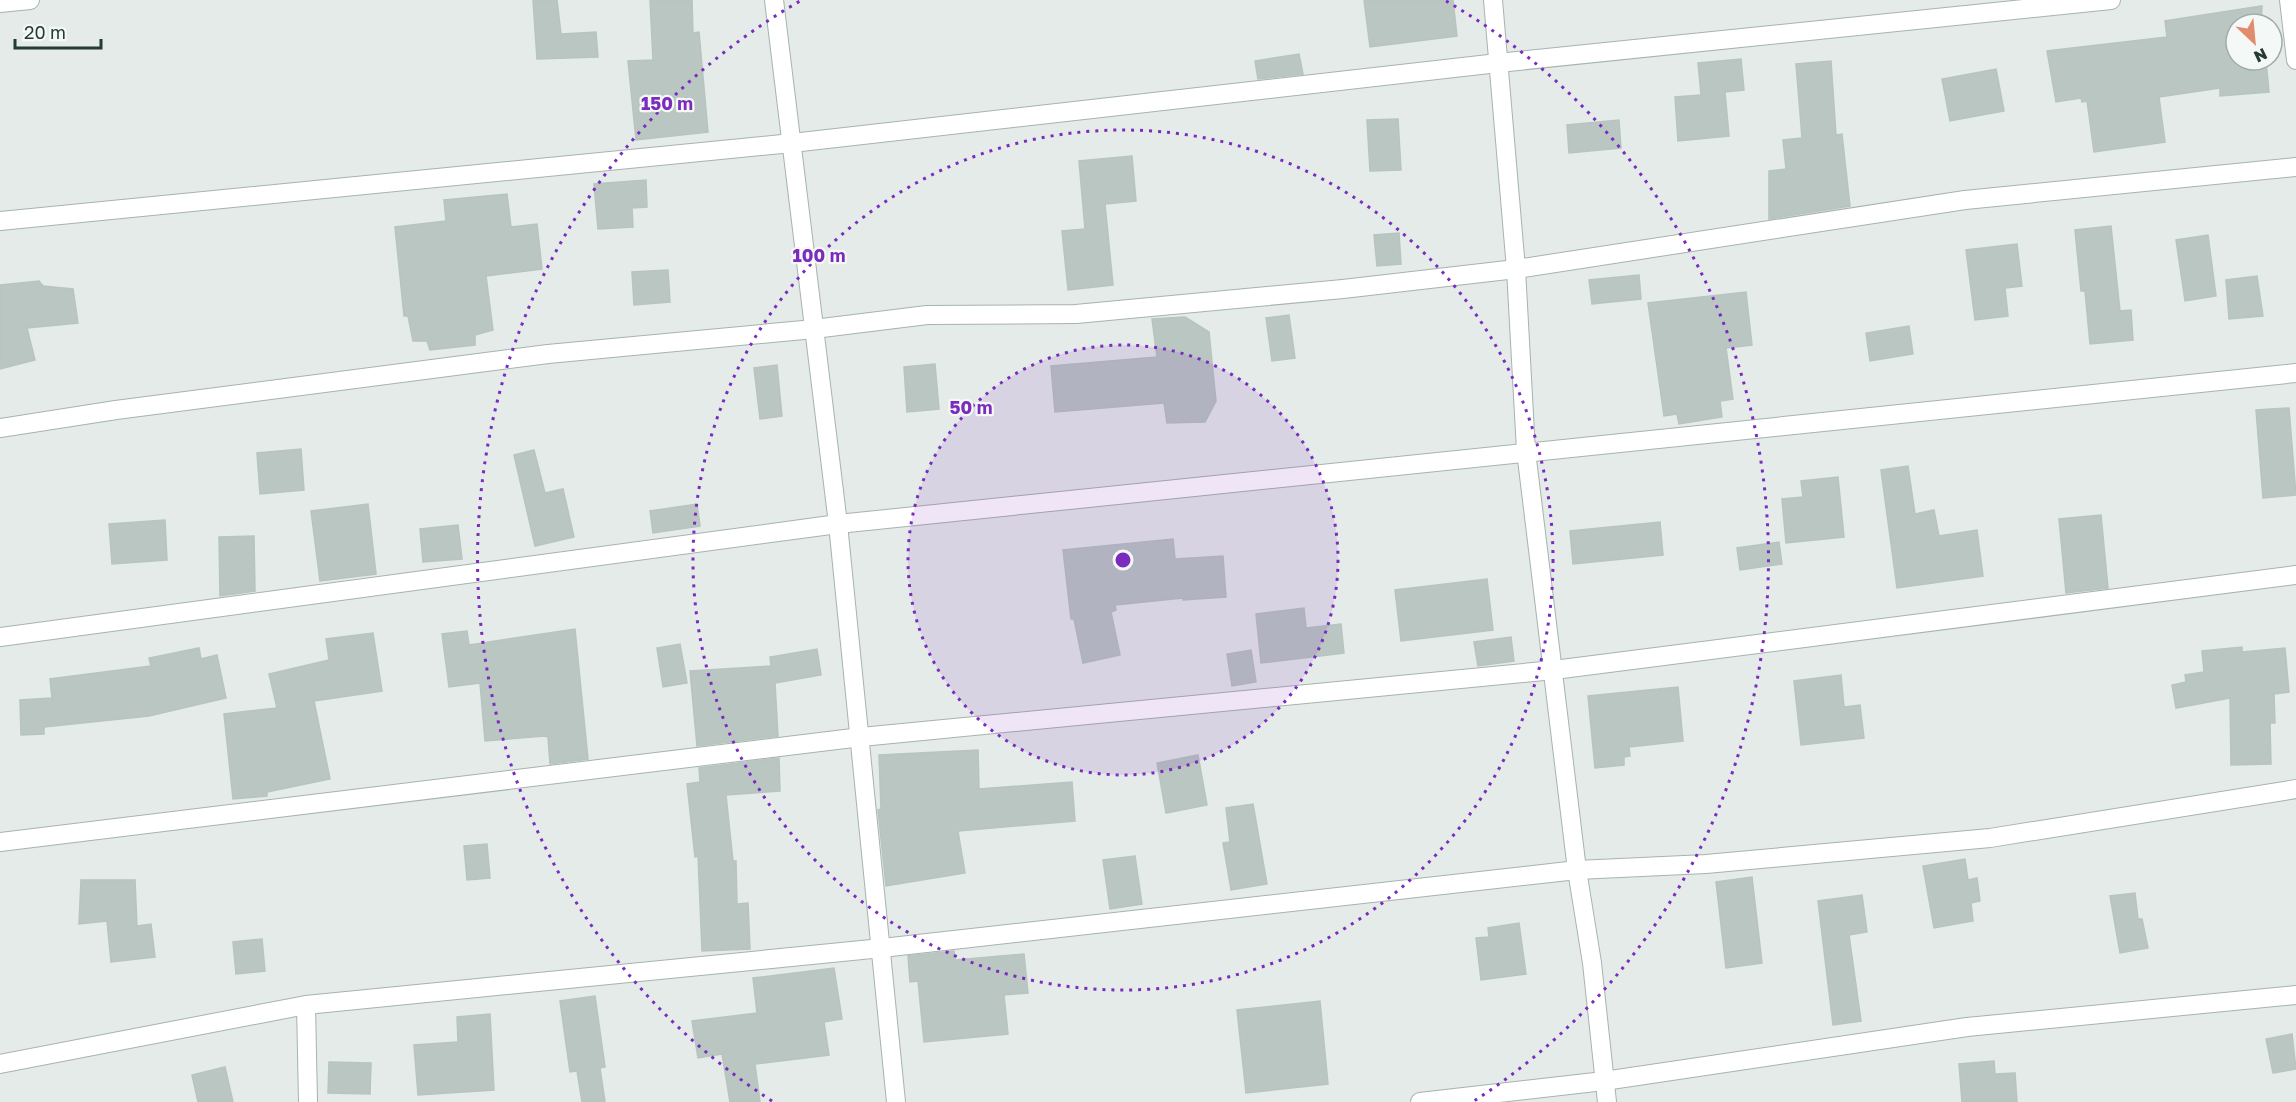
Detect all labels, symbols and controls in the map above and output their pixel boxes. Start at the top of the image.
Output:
scale bar [15,12,100,50]
north arrow [2224,12,2284,72]
text: 20 m [24,21,66,43]
text: N [2251,44,2270,67]
text: 150 m [641,92,693,114]
text: 100 m [793,244,845,266]
text: 50 m [950,396,992,418]
centre of rings [1113,550,1133,570]

